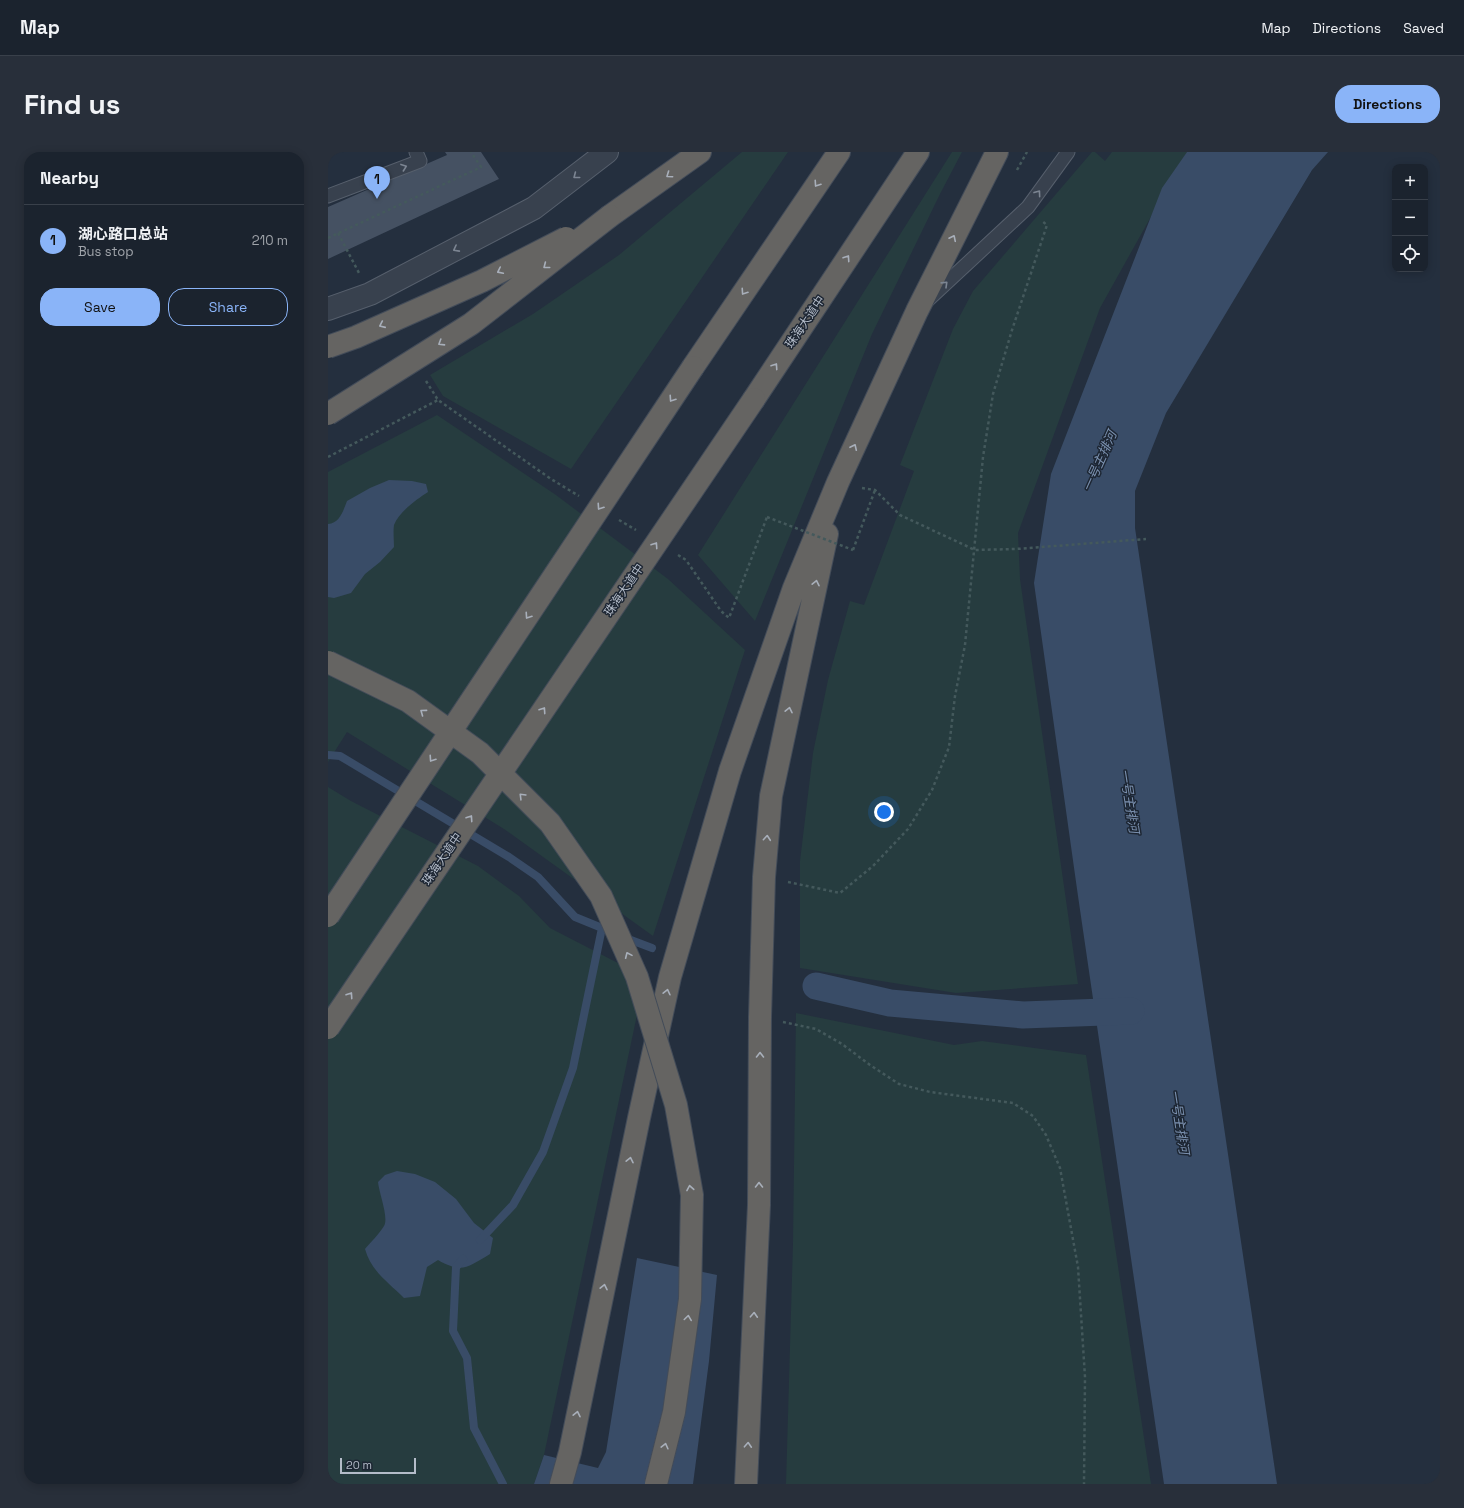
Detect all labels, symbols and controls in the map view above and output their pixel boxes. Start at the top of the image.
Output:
text: Map [20,15,60,40]
text: Map [1261,19,1291,37]
text: Directions [1313,19,1381,37]
text: Saved [1403,19,1444,37]
button: Directions [1335,85,1440,123]
text: Find us [24,86,121,122]
one-way arrow [400,164,407,172]
map controls [1392,164,1428,272]
button: + [1392,164,1428,200]
pin: 1 [364,166,390,199]
text: Nearby [40,167,99,189]
one-way arrow [666,170,673,177]
one-way arrow [573,171,580,178]
one-way arrow [814,180,822,187]
one-way arrow [1033,191,1040,198]
button: − [1392,200,1428,236]
text: 湖心路口总站 [78,224,168,243]
text: 1 [50,232,56,249]
text: 210 m [252,232,288,249]
one-way arrow [948,235,956,243]
button: locate [1392,236,1428,272]
text: Bus stop [78,243,134,260]
one-way arrow [453,244,460,252]
one-way arrow [843,255,850,262]
one-way arrow [544,261,551,268]
one-way arrow [497,266,504,274]
one-way arrow [940,281,948,289]
button: Save [40,288,160,326]
button: Share [168,288,288,326]
one-way arrow [741,288,749,295]
street label: 珠海大道中 [782,293,828,351]
one-way arrow [379,321,386,329]
one-way arrow [439,338,446,345]
one-way arrow [770,363,778,370]
one-way arrow [669,395,676,402]
water label: 一号主排河 [1078,425,1122,494]
one-way arrow [849,443,857,451]
one-way arrow [597,503,604,510]
one-way arrow [650,542,658,549]
street label: 珠海大道中 [601,561,647,619]
one-way arrow [812,580,820,586]
one-way arrow [526,611,533,618]
one-way arrow [785,707,793,713]
one-way arrow [538,708,545,715]
one-way arrow [421,710,428,717]
one-way arrow [429,755,437,762]
water label: 一号主排河 [1116,768,1143,837]
one-way arrow [519,793,527,800]
your location [874,802,894,822]
one-way arrow [465,815,473,822]
street label: 珠海大道中 [419,830,465,888]
one-way arrow [763,835,772,841]
one-way arrow [625,952,633,960]
one-way arrow [663,989,671,995]
one-way arrow [345,993,352,1000]
one-way arrow [756,1052,764,1058]
water label: 一号主排河 [1166,1089,1193,1158]
one-way arrow [625,1156,634,1163]
one-way arrow [755,1182,763,1188]
one-way arrow [687,1185,695,1192]
one-way arrow [599,1284,607,1290]
one-way arrow [750,1312,758,1318]
one-way arrow [683,1315,692,1321]
one-way arrow [573,1411,581,1417]
one-way arrow [744,1442,752,1448]
one-way arrow [661,1443,669,1449]
scale bar [340,1456,416,1475]
text: 20 m [346,1458,372,1472]

